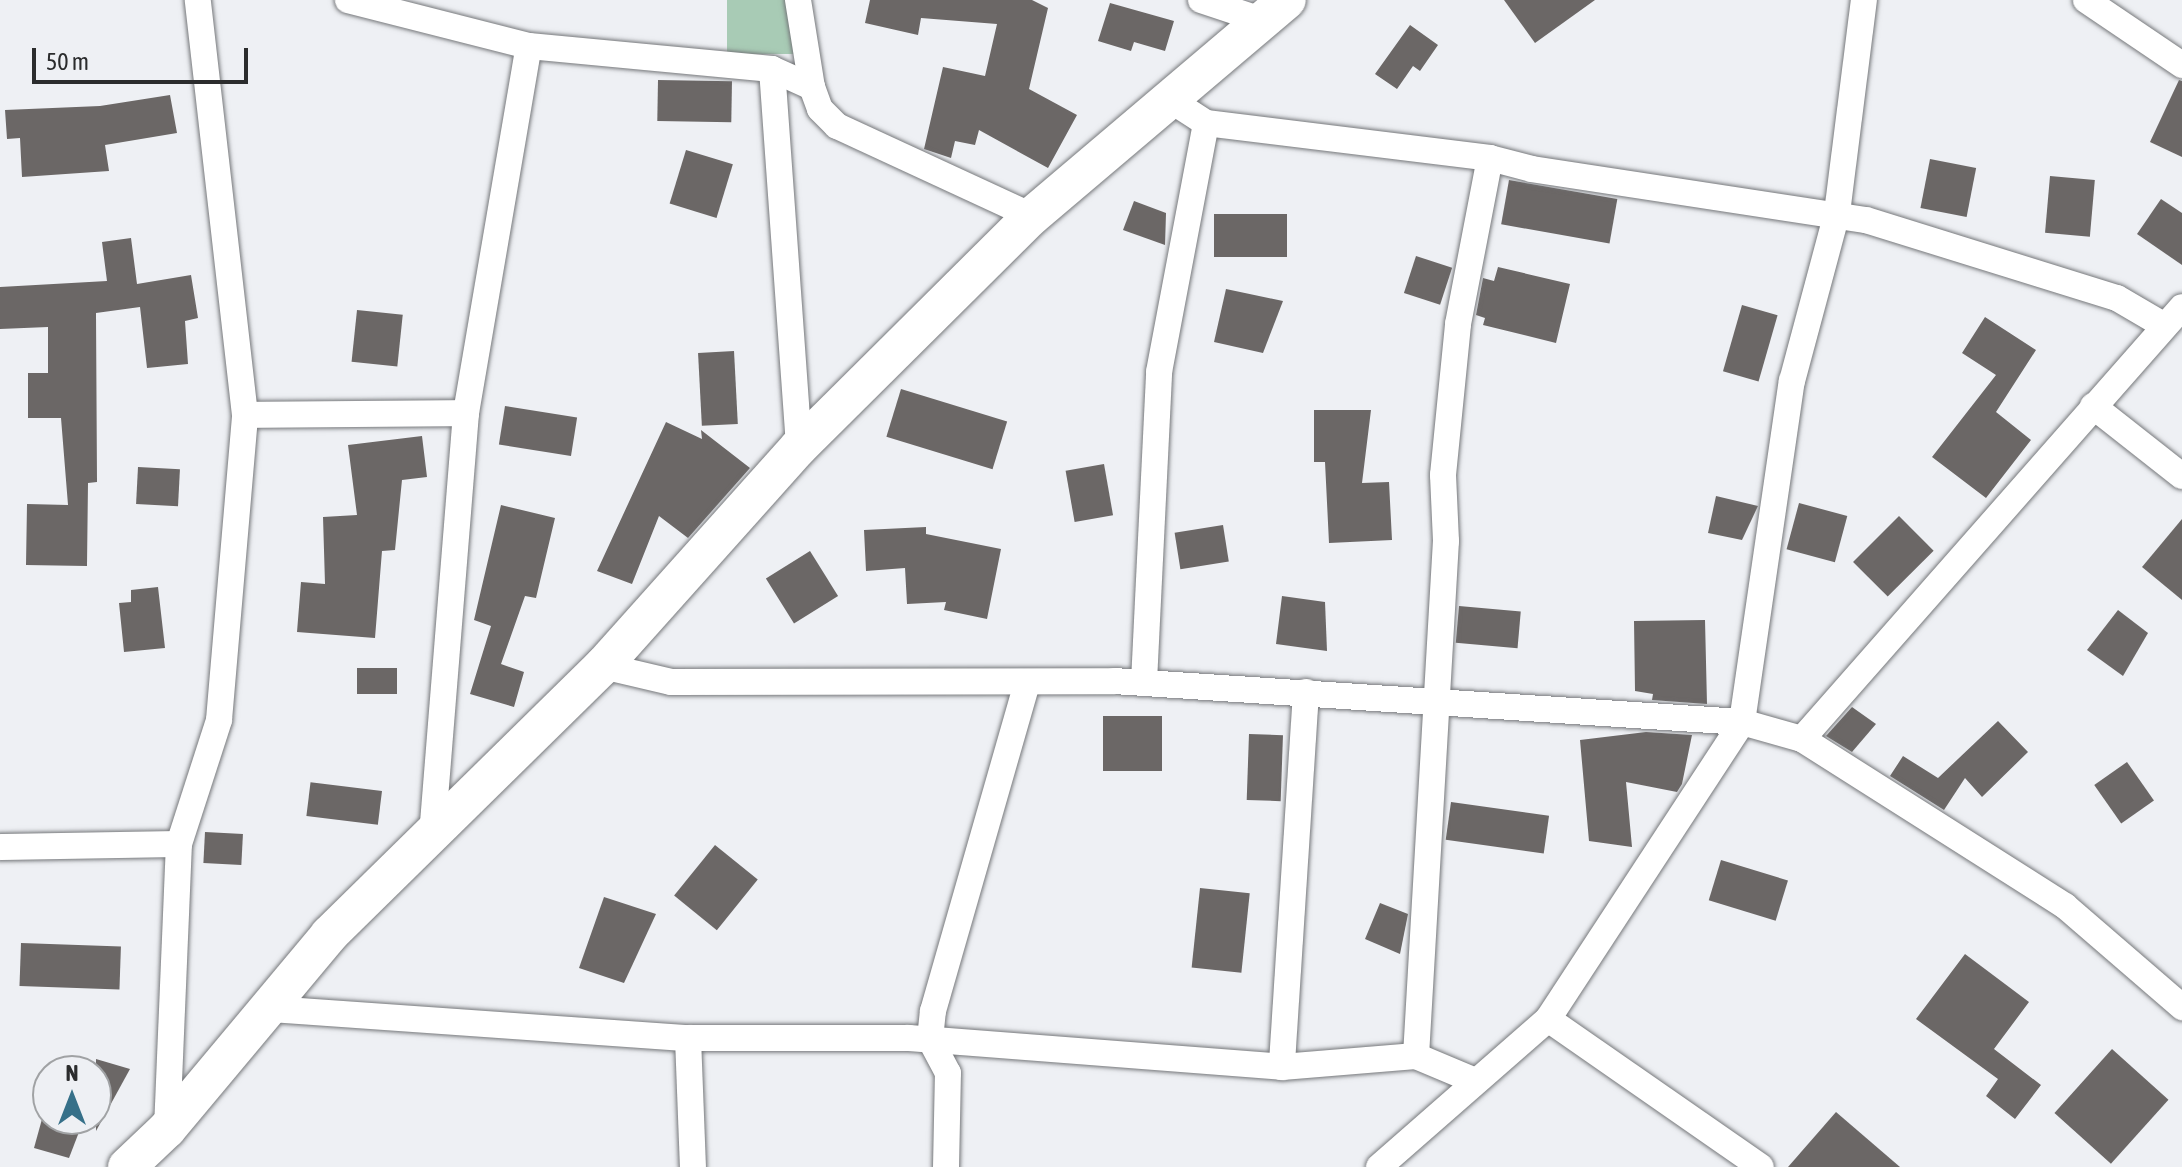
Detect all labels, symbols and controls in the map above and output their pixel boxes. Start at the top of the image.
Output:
scale bar [36,32,252,82]
text: 50 m [46,48,89,75]
north arrow [32,1055,112,1135]
text: N [66,1060,78,1086]

